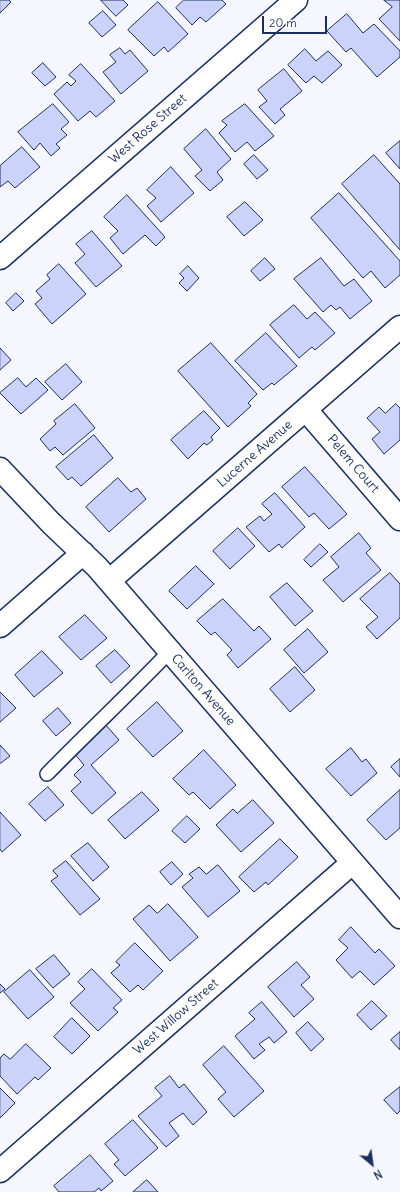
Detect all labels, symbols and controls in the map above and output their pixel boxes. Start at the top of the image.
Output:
scale bar [264,8,329,34]
text: 20 m [269,15,297,30]
street label: West Rose Street [106,91,190,167]
street label: Lucerne Avenue [214,417,296,491]
street label: Pelem Court [324,432,382,496]
street label: Carlton Avenue [168,651,238,729]
street label: West Willow Street [130,976,222,1058]
north arrow [352,1144,392,1184]
text: N [371,1167,385,1182]

